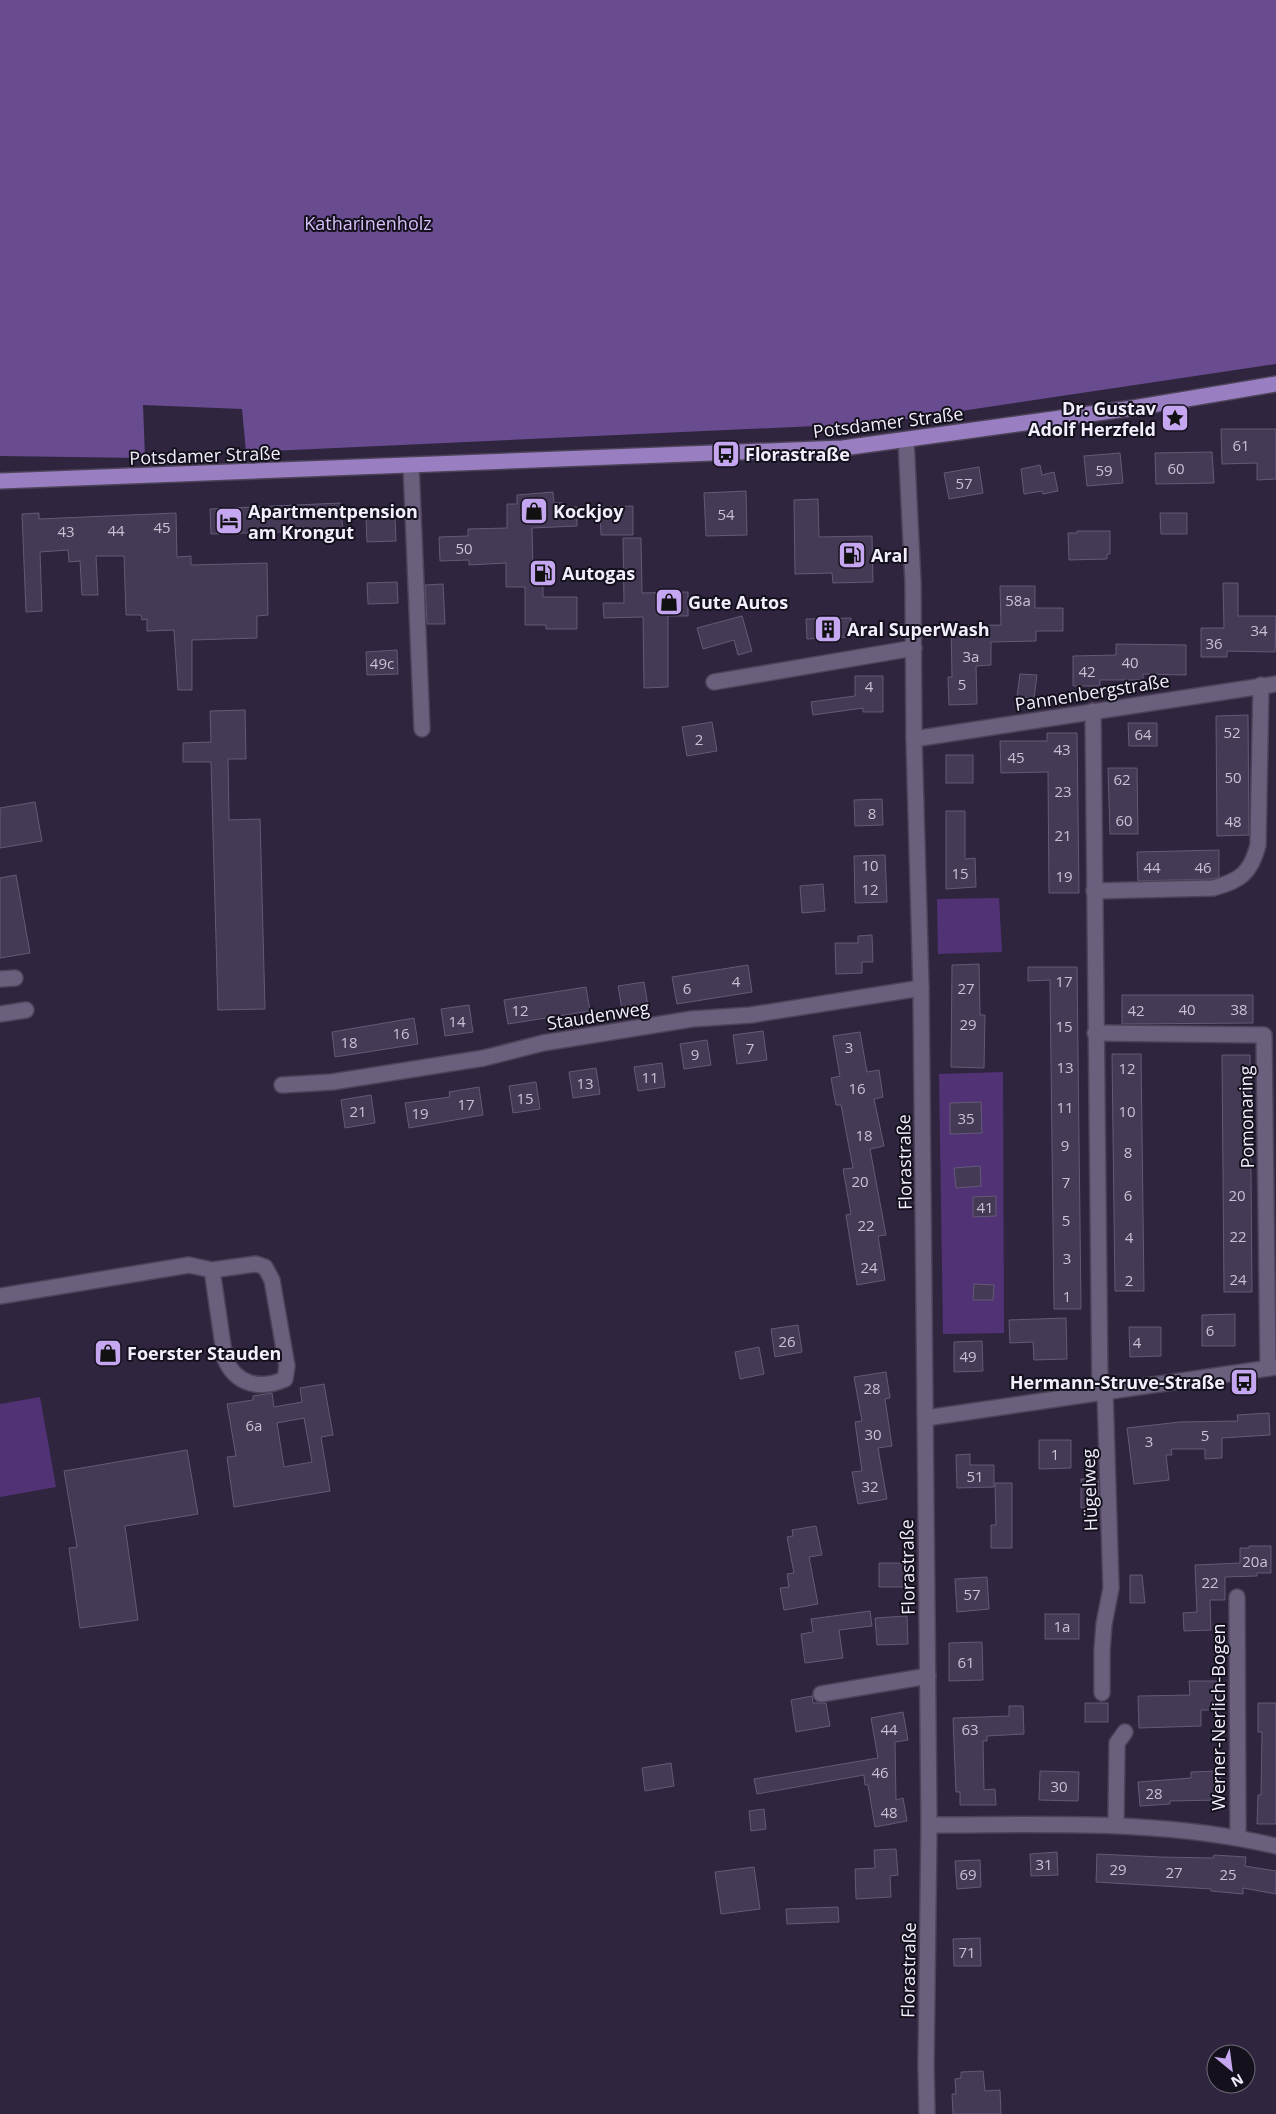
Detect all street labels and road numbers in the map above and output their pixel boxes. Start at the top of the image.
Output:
street label: Potsdamer Straße [811,401,965,443]
street label: Potsdamer Straße [129,440,281,470]
street label: Pannenbergstraße [1013,668,1171,716]
street label: Staudenweg [545,995,651,1035]
street label: Pomonaring [1233,1065,1259,1169]
street label: Florastraße [891,1114,917,1210]
street label: Hügelweg [1076,1448,1102,1532]
street label: Florastraße [894,1519,920,1615]
street label: Werner-Nerlich-Bogen [1206,1623,1230,1811]
street label: Florastraße [895,1922,921,2018]

